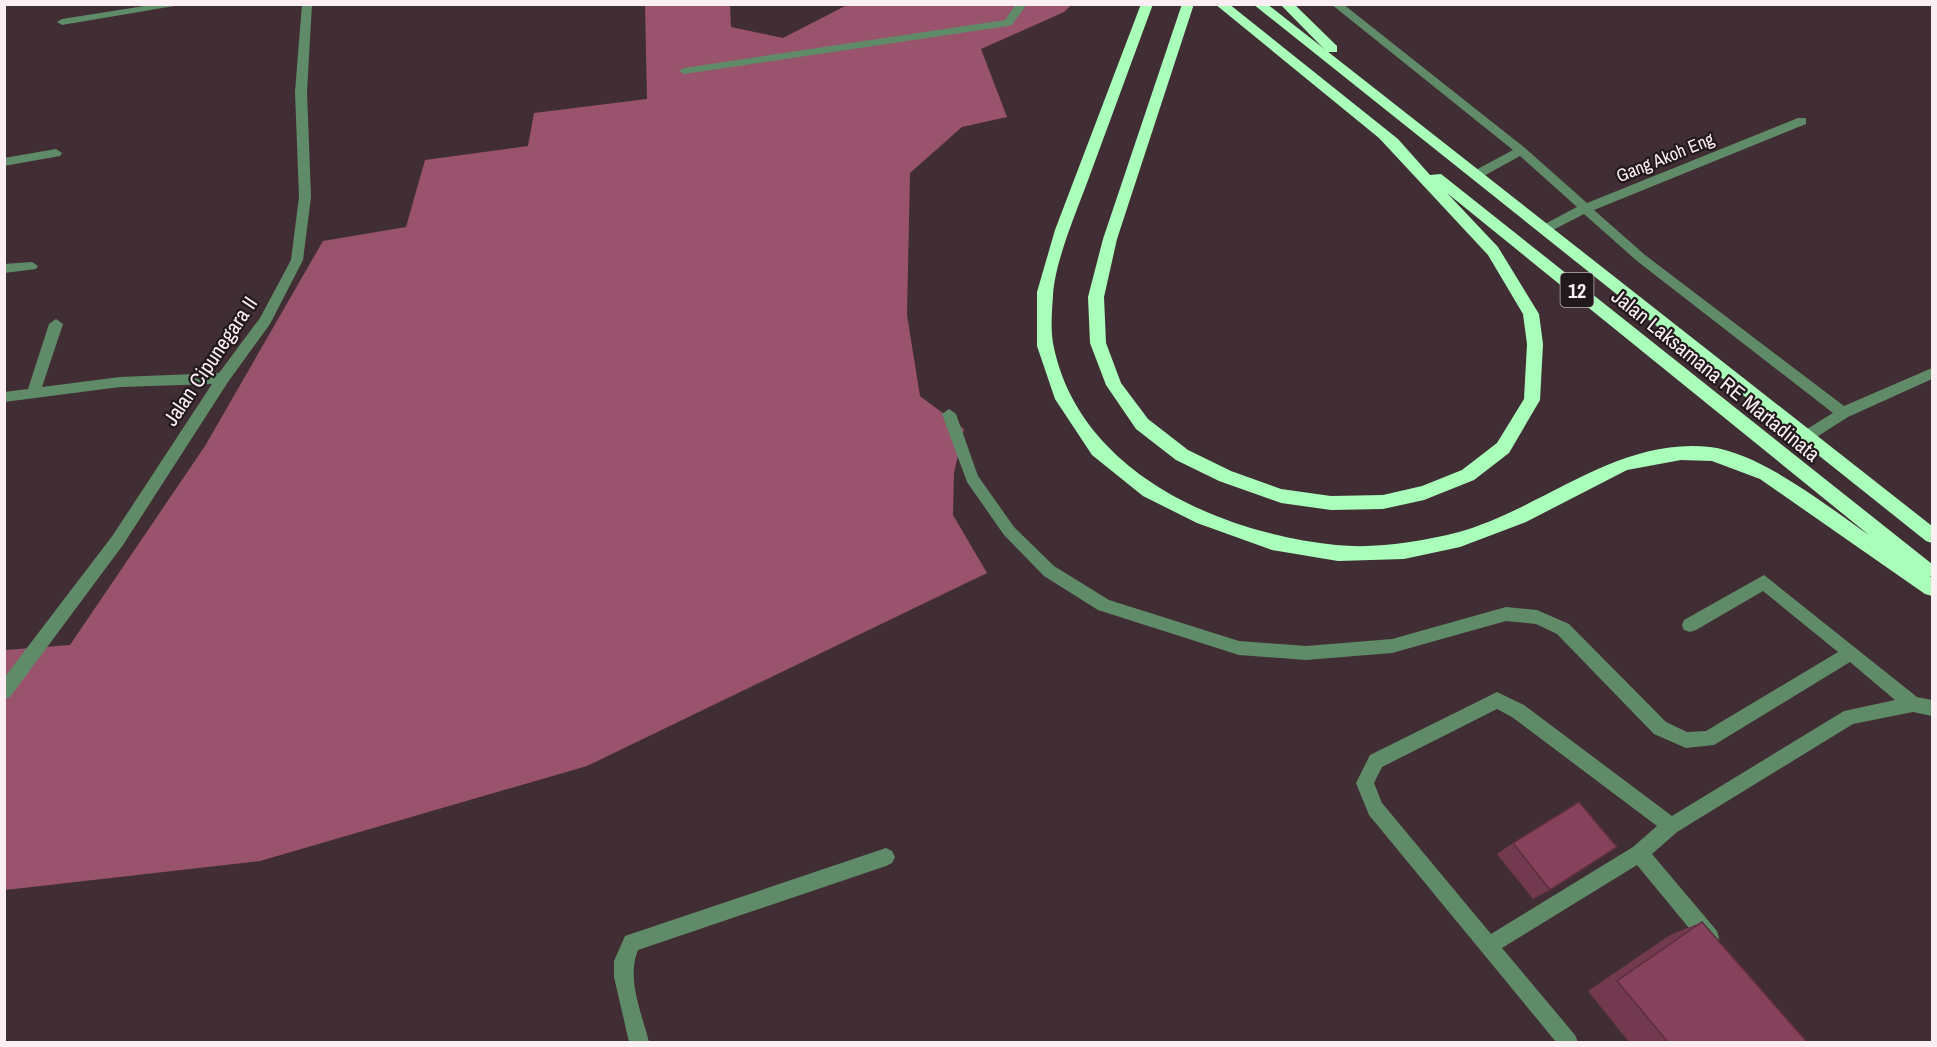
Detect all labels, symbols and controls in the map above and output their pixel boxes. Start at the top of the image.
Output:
street label: Gang Akoh Eng [1612,126,1718,188]
road number: 12 [1560,273,1594,307]
street label: Jalan Laksamana RE Martadinata [1606,282,1827,468]
street label: Jalan Cipunegara II [156,291,264,431]

